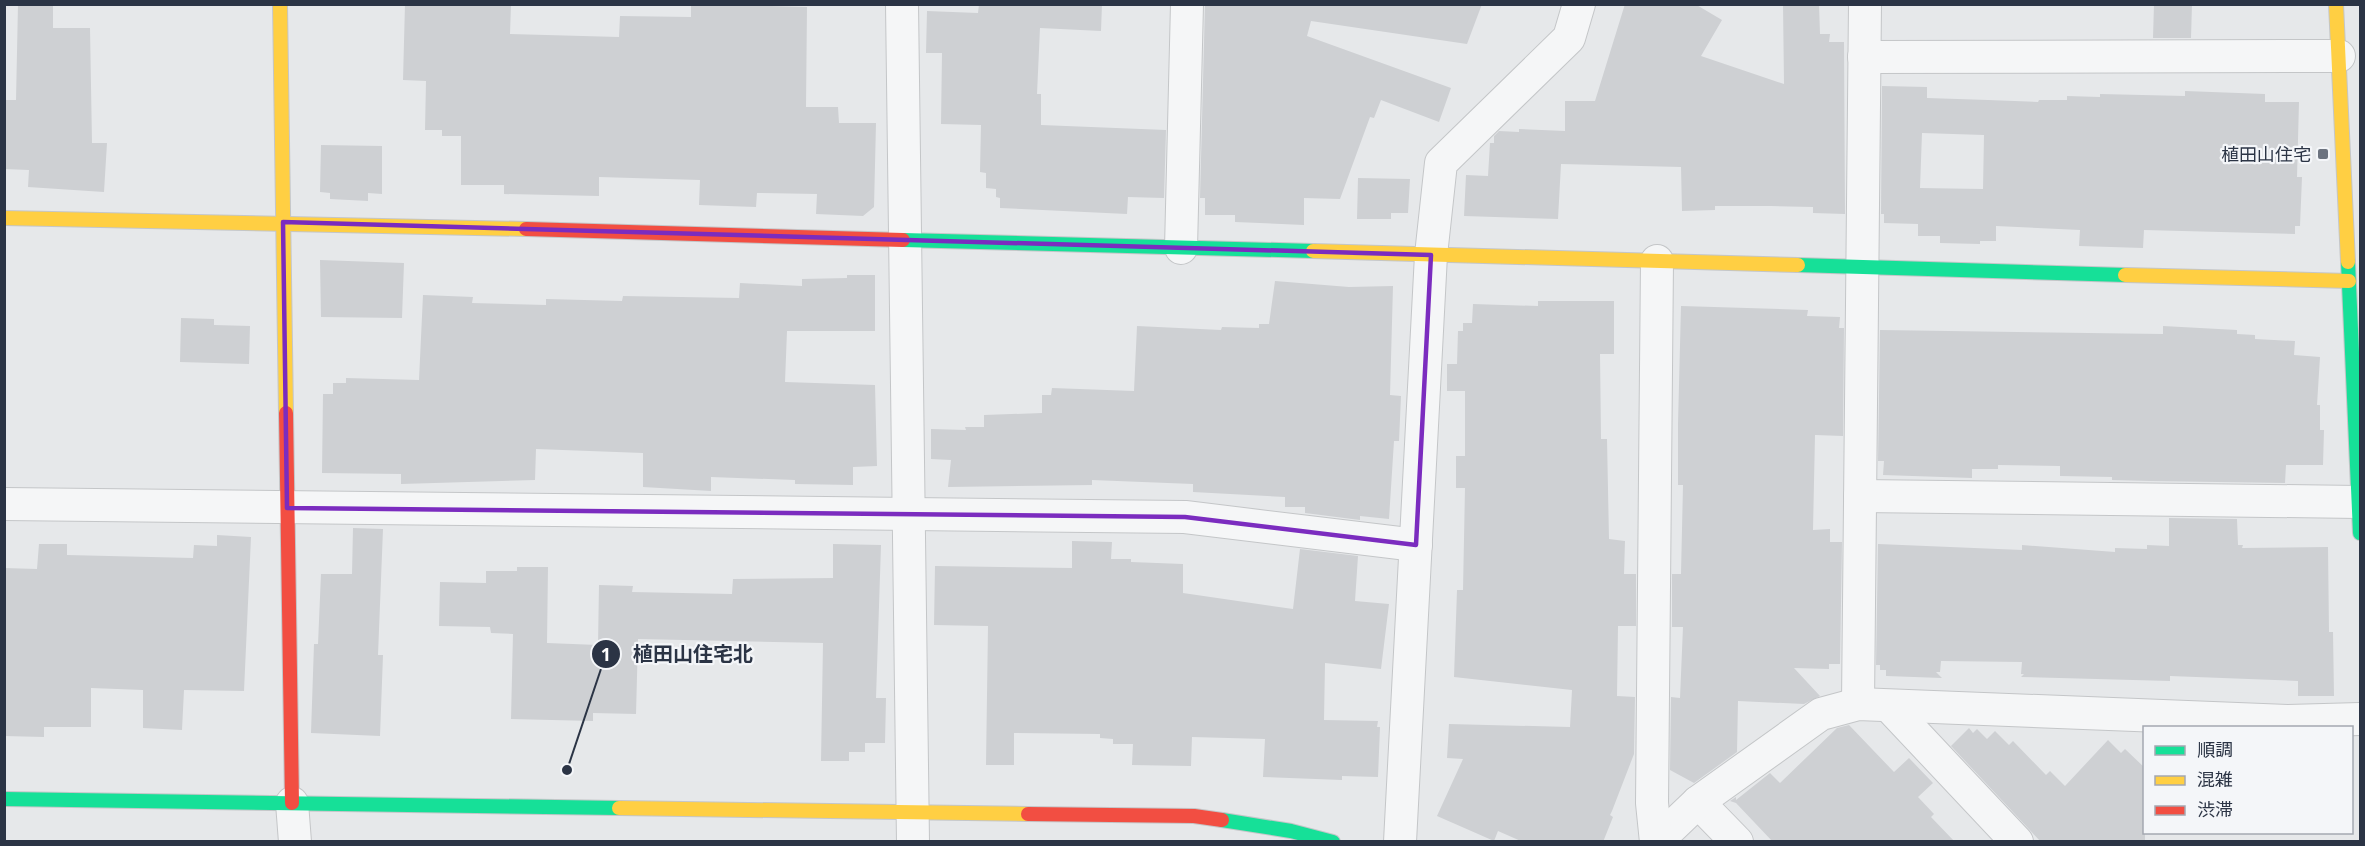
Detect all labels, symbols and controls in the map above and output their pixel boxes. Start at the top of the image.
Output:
place label: 植田山住宅 [2221,142,2311,166]
marker: 植田山住宅 [2316,147,2330,161]
callout: 植田山住宅北 [591,635,765,673]
text: 植田山住宅北 [633,640,753,667]
text: 1 [601,642,611,666]
legend [2143,726,2353,834]
text: 順調 [2197,737,2233,761]
text: 混雑 [2197,767,2233,791]
text: 渋滞 [2197,797,2233,821]

